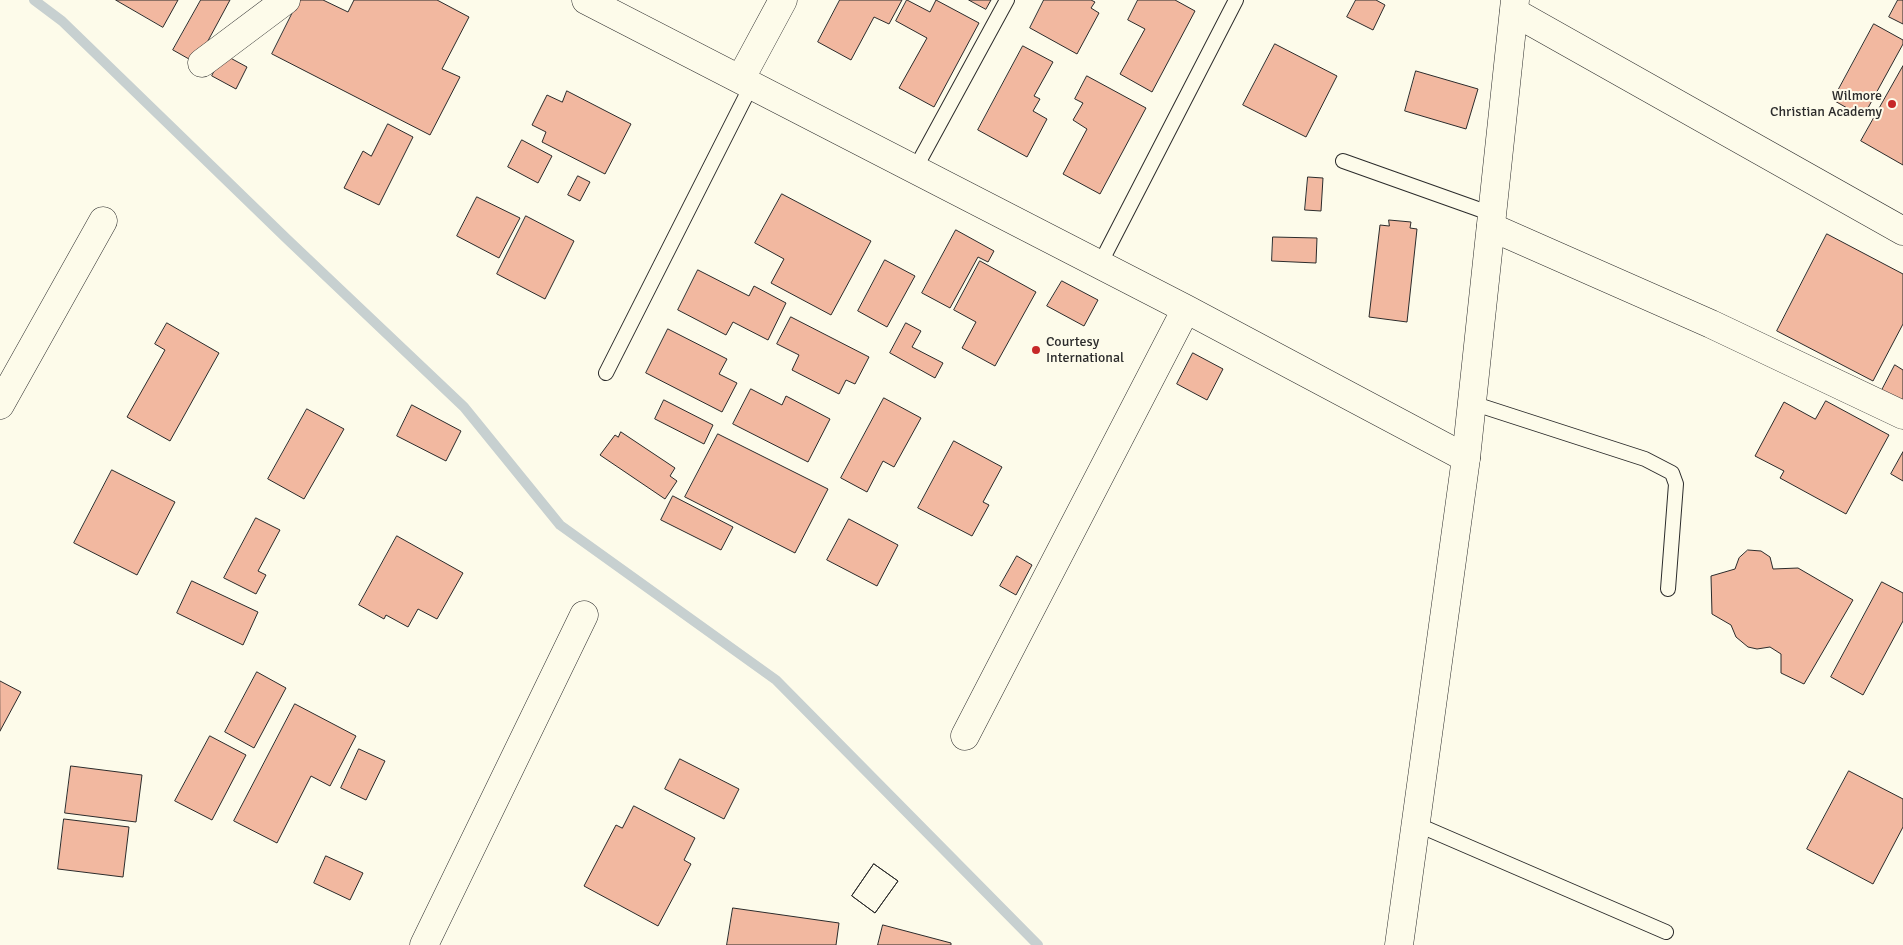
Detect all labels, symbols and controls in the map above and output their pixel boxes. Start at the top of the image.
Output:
place label: Wilmore Christian Academy [1770,88,1882,120]
marker: Wilmore Christian Academy [1886,98,1898,110]
place label: Courtesy International [1046,334,1124,367]
marker: Courtesy International [1030,344,1042,356]

